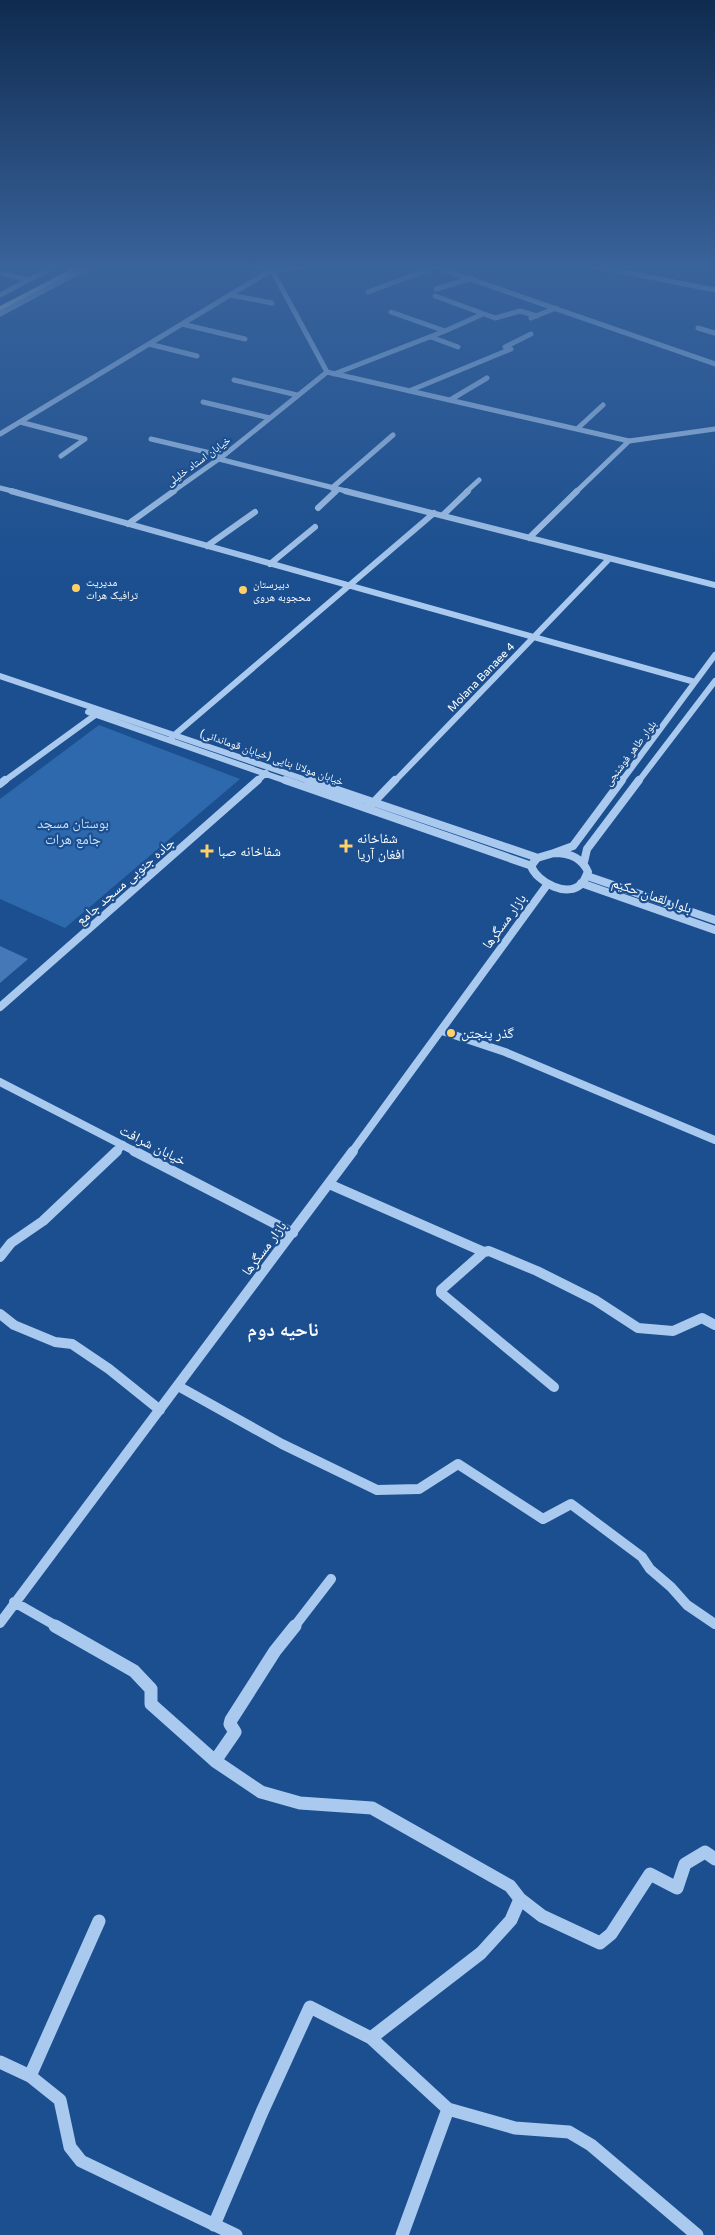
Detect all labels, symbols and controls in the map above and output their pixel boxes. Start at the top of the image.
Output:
street label: خیابان استاد خلیلی [163,434,233,489]
place label: مدیریت ترافیک هرات [86,576,139,602]
place label: دبیرستان محجوبه هروی [253,578,311,604]
marker: مدیریت ترافیک هرات [70,582,82,594]
marker: دبیرستان محجوبه هروی [237,584,249,596]
street label: Molana Banaee 4 [445,640,518,714]
street label: بلوار طاهر فوشنجی [602,718,659,789]
street label: خیابان مولانا بنایی (خیابان قوماندانی) [198,727,345,788]
park label: بوستان مسجد جامع هرات [37,815,109,849]
place label: شفاخانه افغان آریا [357,830,404,863]
street label: جاده جنوبی مسجد جامع [73,834,179,930]
marker: شفاخانه افغان آریا [339,839,353,853]
place label: شفاخانه صبا [218,843,281,860]
marker: شفاخانه صبا [200,844,214,858]
street label: بلوار لقمان حکیم [609,874,694,918]
street label: بازار مسگرها [479,890,530,952]
place label: گذر پنجتن [461,1025,514,1042]
marker: گذر پنجتن [445,1027,457,1039]
street label: خیابان شرافت [117,1121,189,1169]
street label: بازار مسگرها [238,1218,290,1279]
district label: ناحیه دوم [248,1319,318,1343]

